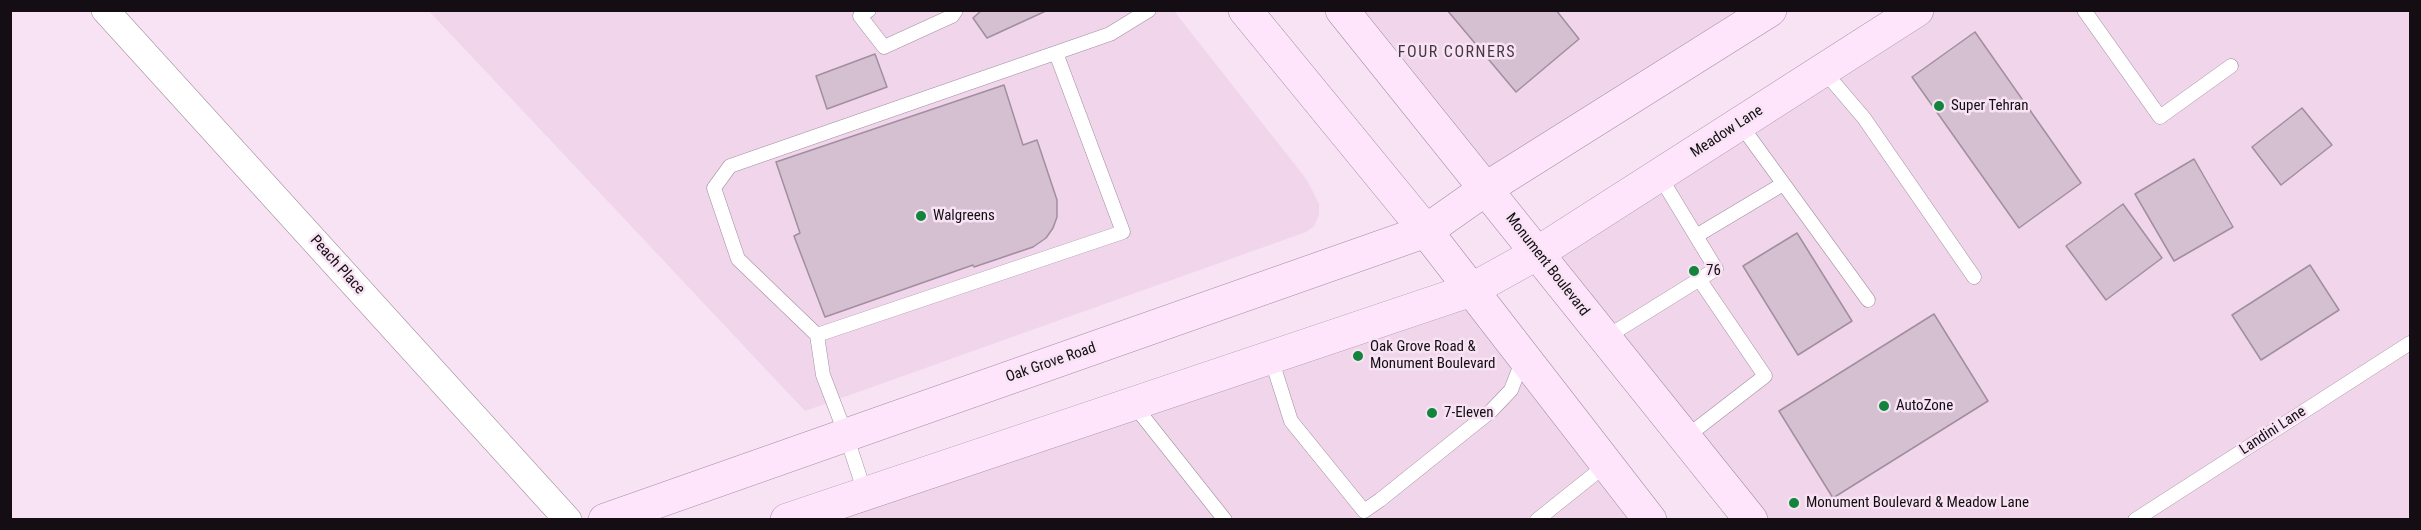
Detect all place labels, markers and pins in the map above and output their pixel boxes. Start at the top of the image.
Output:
place label: Super Tehran [1951,97,2029,115]
marker: Super Tehran [1932,99,1946,113]
place label: Walgreens [933,207,995,225]
marker: Walgreens [914,209,928,223]
place label: 76 [1706,262,1721,280]
marker: 76 [1687,264,1701,278]
place label: Oak Grove Road & Monument Boulevard [1370,338,1496,373]
marker: Oak Grove Road & Monument Boulevard [1351,349,1365,363]
place label: AutoZone [1896,397,1953,415]
marker: AutoZone [1877,399,1891,413]
place label: 7-Eleven [1444,404,1494,422]
marker: 7-Eleven [1425,406,1439,420]
place label: Monument Boulevard & Meadow Lane [1806,494,2029,512]
marker: Monument Boulevard & Meadow Lane [1787,496,1801,510]

